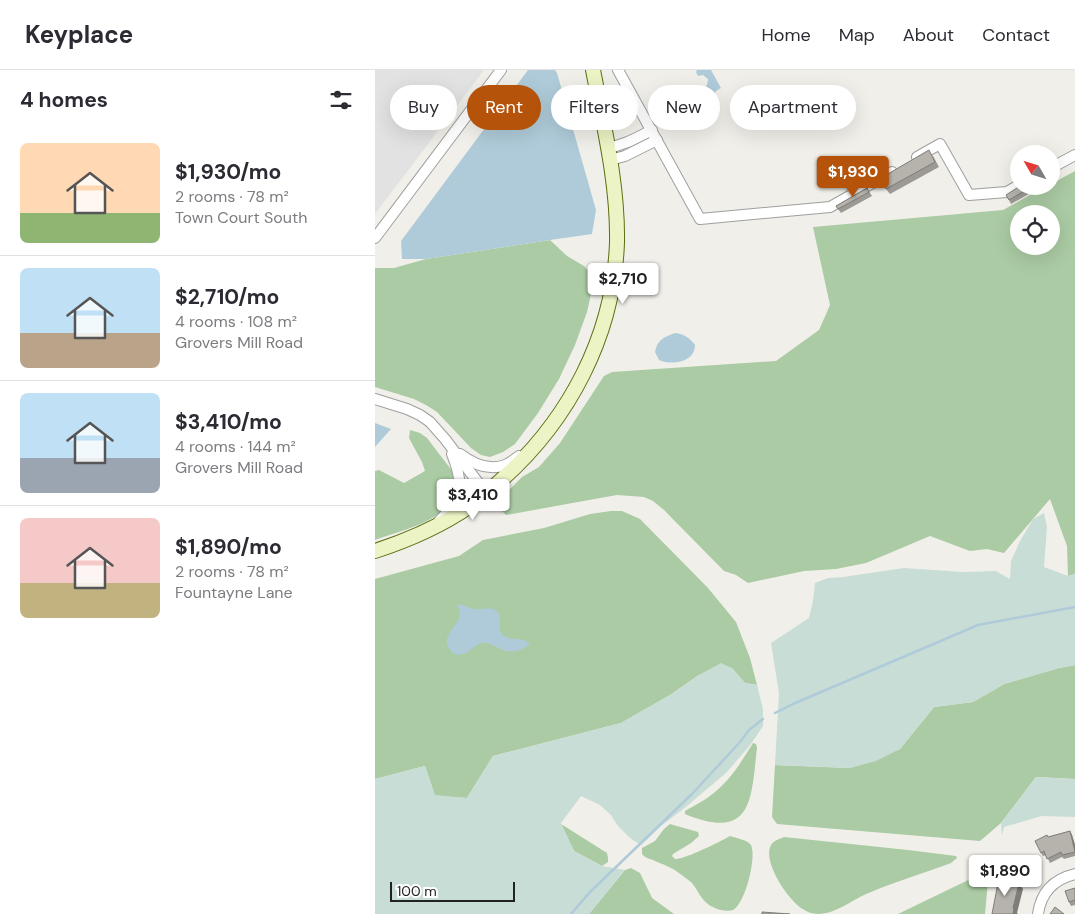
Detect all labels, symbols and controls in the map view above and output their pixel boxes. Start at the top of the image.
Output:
text: Keyplace [25,19,133,50]
text: Home [761,23,811,47]
text: Map [839,23,875,47]
text: About [903,23,954,47]
text: Contact [982,23,1050,47]
chip: Buy [390,85,457,130]
chip: Rent [467,85,541,130]
chip: Filters [551,85,638,130]
chip: New [648,85,720,130]
chip: Apartment [730,85,856,130]
text: 4 homes [20,86,108,114]
icon: filters [327,86,355,114]
north arrow [1010,145,1060,195]
map controls [1010,145,1060,255]
pin: $1,930 [812,156,894,198]
text: $1,930/mo [175,158,281,186]
text: $1,930 [828,161,878,182]
icon: home [60,163,120,223]
text: 2 rooms · 78 m² [175,186,289,207]
button: locate [1010,205,1060,255]
text: Town Court South [175,207,307,228]
pin: $2,710 [582,262,664,305]
text: $2,710 [599,268,647,289]
text: $2,710/mo [175,283,279,311]
icon: home [60,288,120,348]
text: 4 rooms · 108 m² [175,311,297,332]
text: Grovers Mill Road [175,332,303,353]
text: $3,410/mo [175,408,282,436]
icon: home [60,413,120,473]
text: 4 rooms · 144 m² [175,436,296,457]
text: Grovers Mill Road [175,457,303,478]
pin: $3,410 [432,478,514,521]
text: $3,410 [448,484,498,505]
text: $1,890/mo [175,533,282,561]
icon: home [60,538,120,598]
text: 2 rooms · 78 m² [175,561,289,582]
text: Fountayne Lane [175,582,293,603]
pin: $1,890 [964,854,1046,897]
text: $1,890 [980,860,1030,881]
scale bar [390,879,515,902]
text: 100 m [397,882,437,900]

